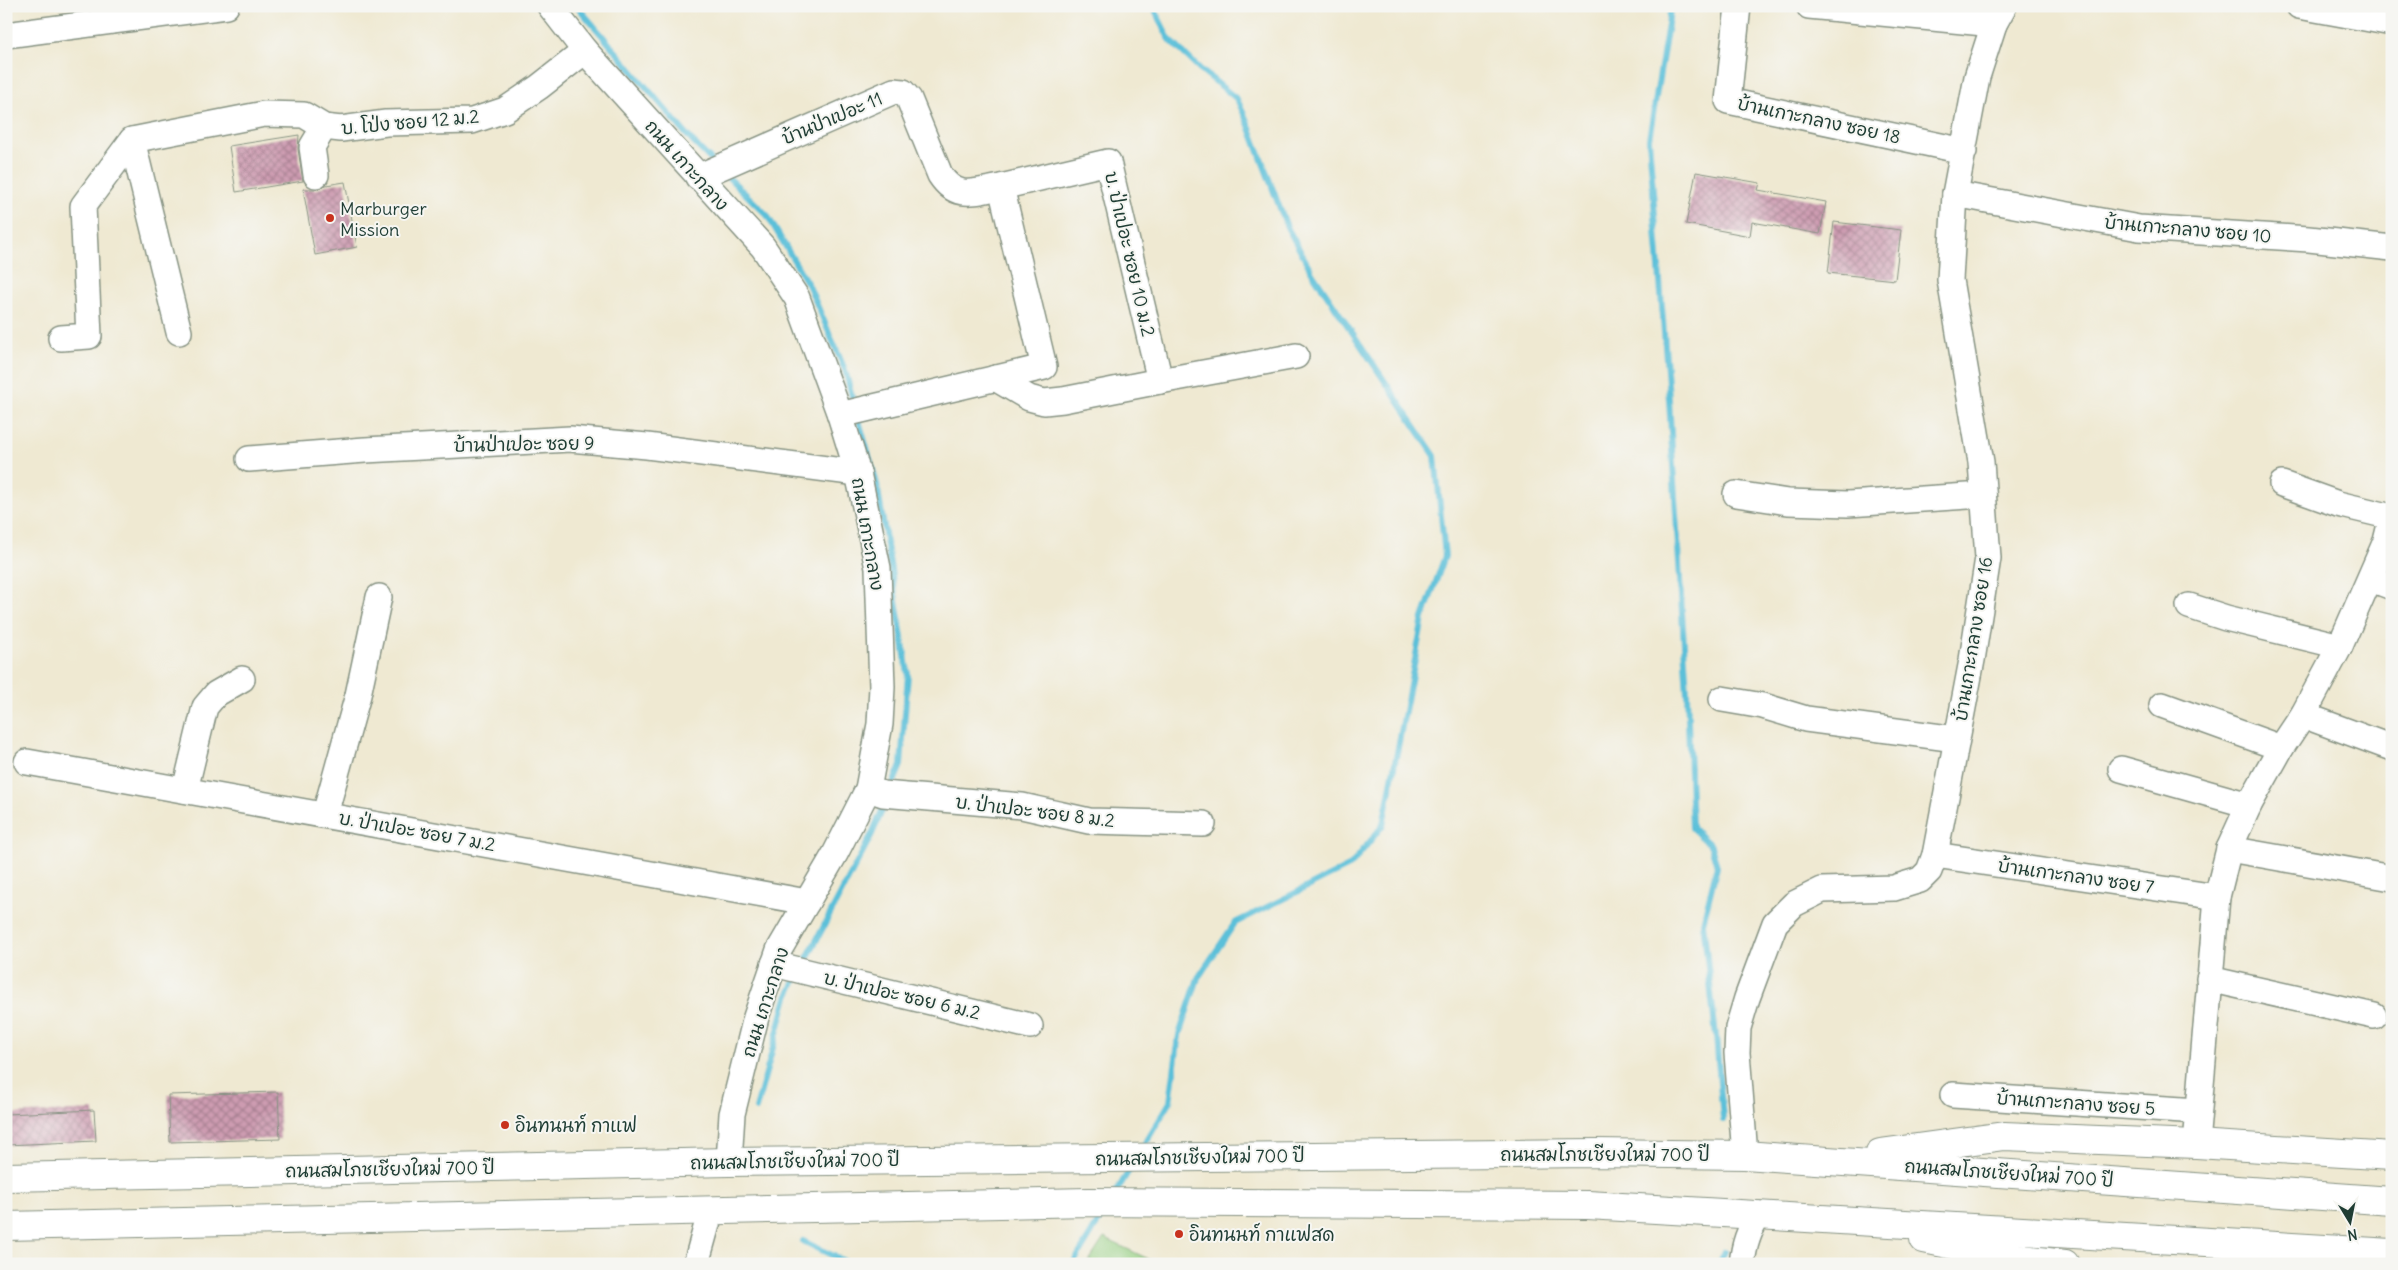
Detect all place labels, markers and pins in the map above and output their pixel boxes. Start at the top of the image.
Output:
place label: Marburger Mission [340,197,427,241]
marker: Marburger Mission [324,212,336,224]
place label: อินทนนท์ กาแฟ [515,1113,637,1137]
marker: อินทนนท์ กาแฟ [499,1119,511,1131]
place label: อินทนนท์ กาแฟสด [1189,1222,1335,1246]
marker: อินทนนท์ กาแฟสด [1173,1228,1185,1240]

